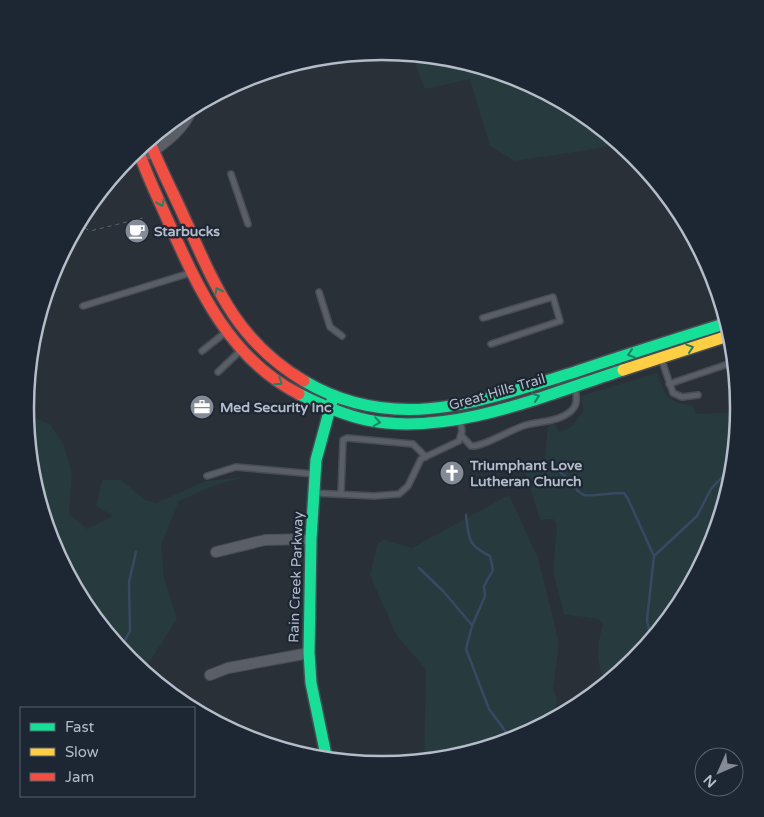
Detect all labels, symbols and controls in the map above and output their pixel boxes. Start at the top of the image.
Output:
one-way arrow [155,198,166,207]
cafe icon: Starbucks [124,218,150,244]
place label: Starbucks [154,223,220,240]
one-way arrow [214,288,224,297]
one-way arrow [686,344,694,354]
one-way arrow [627,348,636,358]
street label: Great Hills Trail [447,370,547,414]
one-way arrow [273,375,282,385]
one-way arrow [531,393,539,403]
office icon: Med Security Inc [189,394,215,420]
place label: Med Security Inc [220,399,332,416]
one-way arrow [372,416,381,426]
place label: Triumphant Love Lutheran Church [469,457,582,490]
church icon: Triumphant Love Lutheran Church [439,460,465,486]
street label: Rain Creek Parkway [285,510,307,643]
legend [20,707,195,797]
text: Fast [65,718,95,736]
text: Slow [65,743,99,761]
north arrow [694,747,744,797]
text: Jam [65,768,94,786]
text: N [700,771,720,791]

